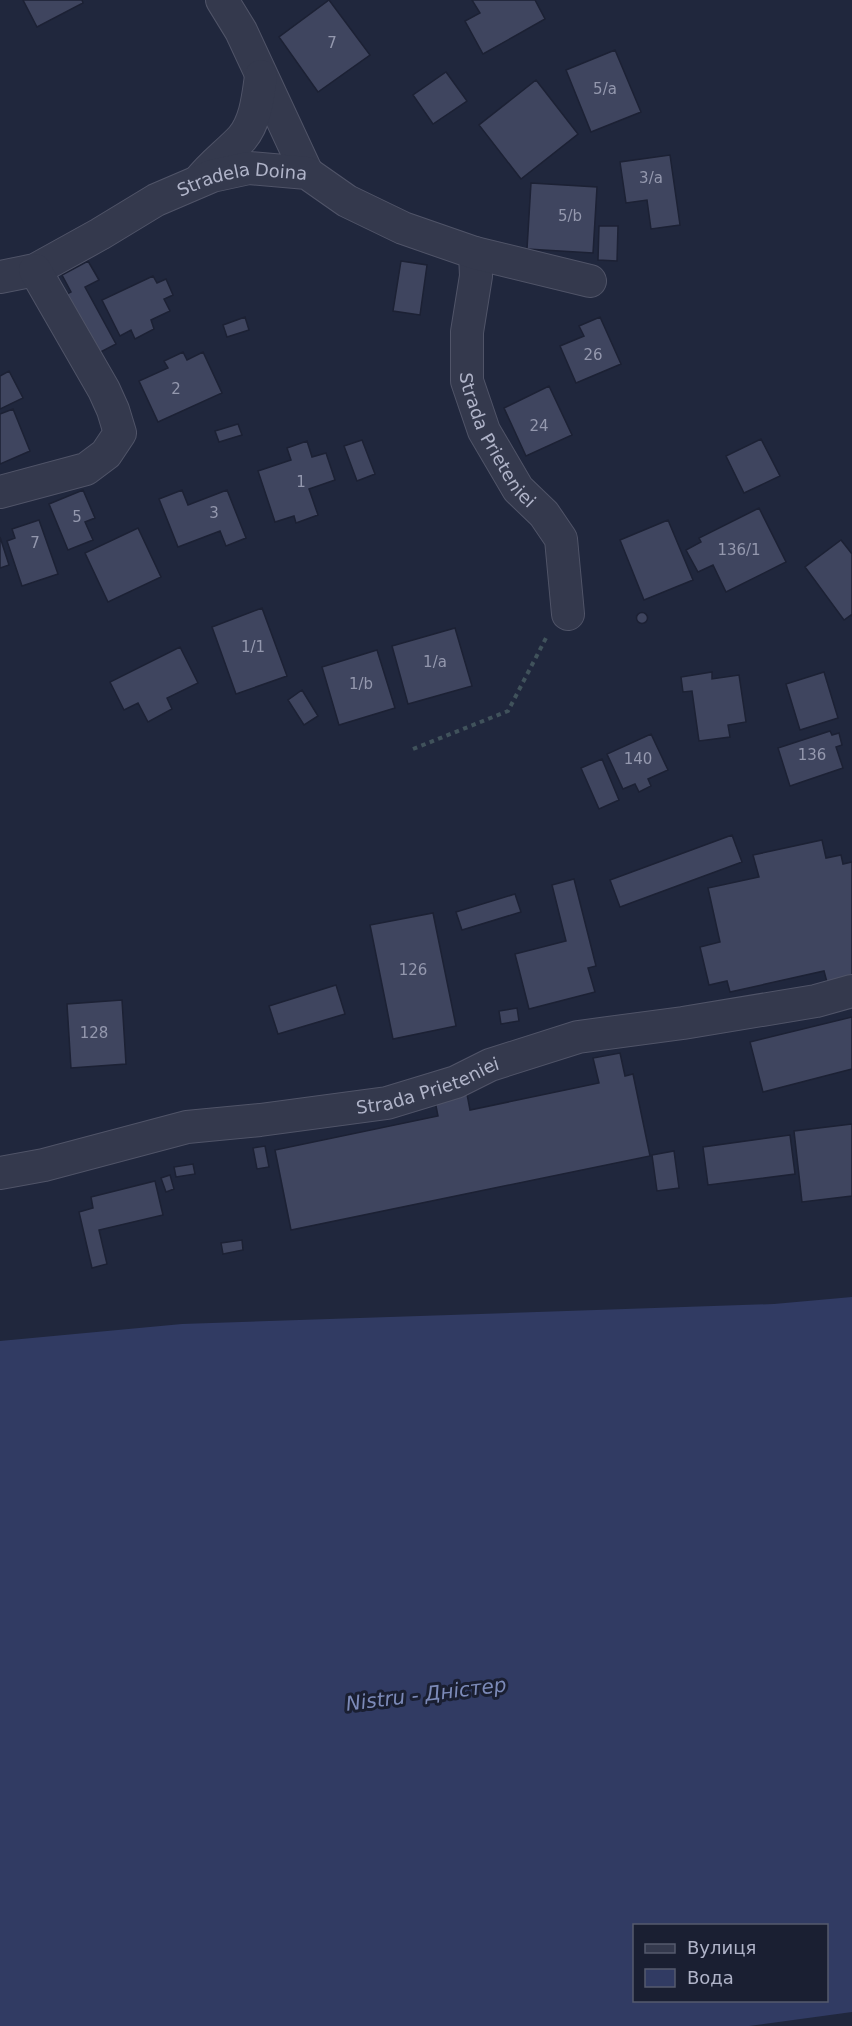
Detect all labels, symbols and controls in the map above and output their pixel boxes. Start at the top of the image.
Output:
house number: 7 [327,34,337,52]
house number: 5/a [593,80,617,98]
street label: Stradela Doina [174,158,308,200]
house number: 3/a [639,169,663,187]
house number: 5/b [558,207,582,225]
house number: 26 [583,346,603,364]
street label: Strada Prieteniei [457,372,541,511]
house number: 2 [171,380,181,398]
house number: 24 [529,417,549,435]
house number: 1 [296,473,306,491]
house number: 3 [209,504,219,522]
house number: 5 [72,508,82,526]
house number: 7 [30,534,40,552]
house number: 136/1 [717,541,761,559]
house number: 1/1 [241,638,265,656]
house number: 1/a [423,653,447,671]
house number: 1/b [349,675,373,693]
house number: 136 [798,746,826,764]
house number: 140 [624,750,652,768]
house number: 126 [399,961,427,979]
house number: 128 [80,1024,108,1042]
street label: Strada Prieteniei [355,1052,501,1118]
water label: Nistru - Дністер [344,1672,508,1716]
legend [633,1924,828,2002]
text: Вулиця [687,1937,756,1958]
text: Вода [687,1967,734,1988]

